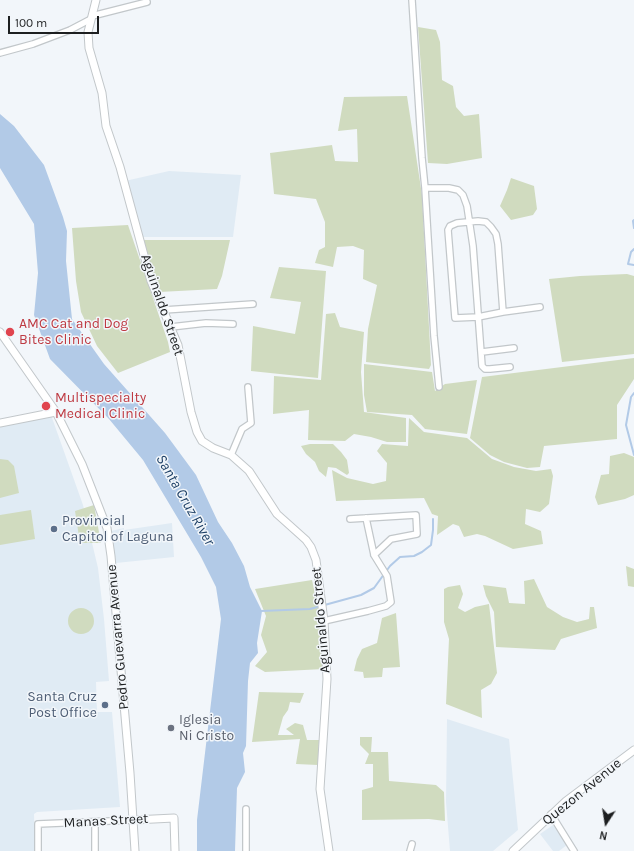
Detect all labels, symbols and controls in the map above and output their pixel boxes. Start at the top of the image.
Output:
scale bar [10,8,101,34]
text: 100 m [15,16,47,30]
street label: Aguinaldo Street [137,252,187,358]
place label: AMC Cat and Dog Bites Clinic [19,316,128,348]
marker: AMC Cat and Dog Bites Clinic [4,326,16,338]
place label: Multispecialty Medical Clinic [55,390,146,422]
marker: Multispecialty Medical Clinic [40,400,52,412]
water label: Santa Cruz River [152,451,218,549]
place label: Provincial Capitol of Laguna [62,513,173,546]
marker: Provincial Capitol of Laguna [49,524,59,534]
street label: Pedro Guevarra Avenue [103,564,133,710]
street label: Aguinaldo Street [308,566,334,674]
place label: Santa Cruz Post Office [27,689,97,722]
marker: Santa Cruz Post Office [100,700,110,710]
place label: Iglesia Ni Cristo [179,712,234,744]
marker: Iglesia Ni Cristo [166,723,176,733]
street label: Quezon Avenue [539,755,625,829]
north arrow [586,803,626,843]
street label: Manas Street [63,810,149,832]
text: N [598,828,609,842]

